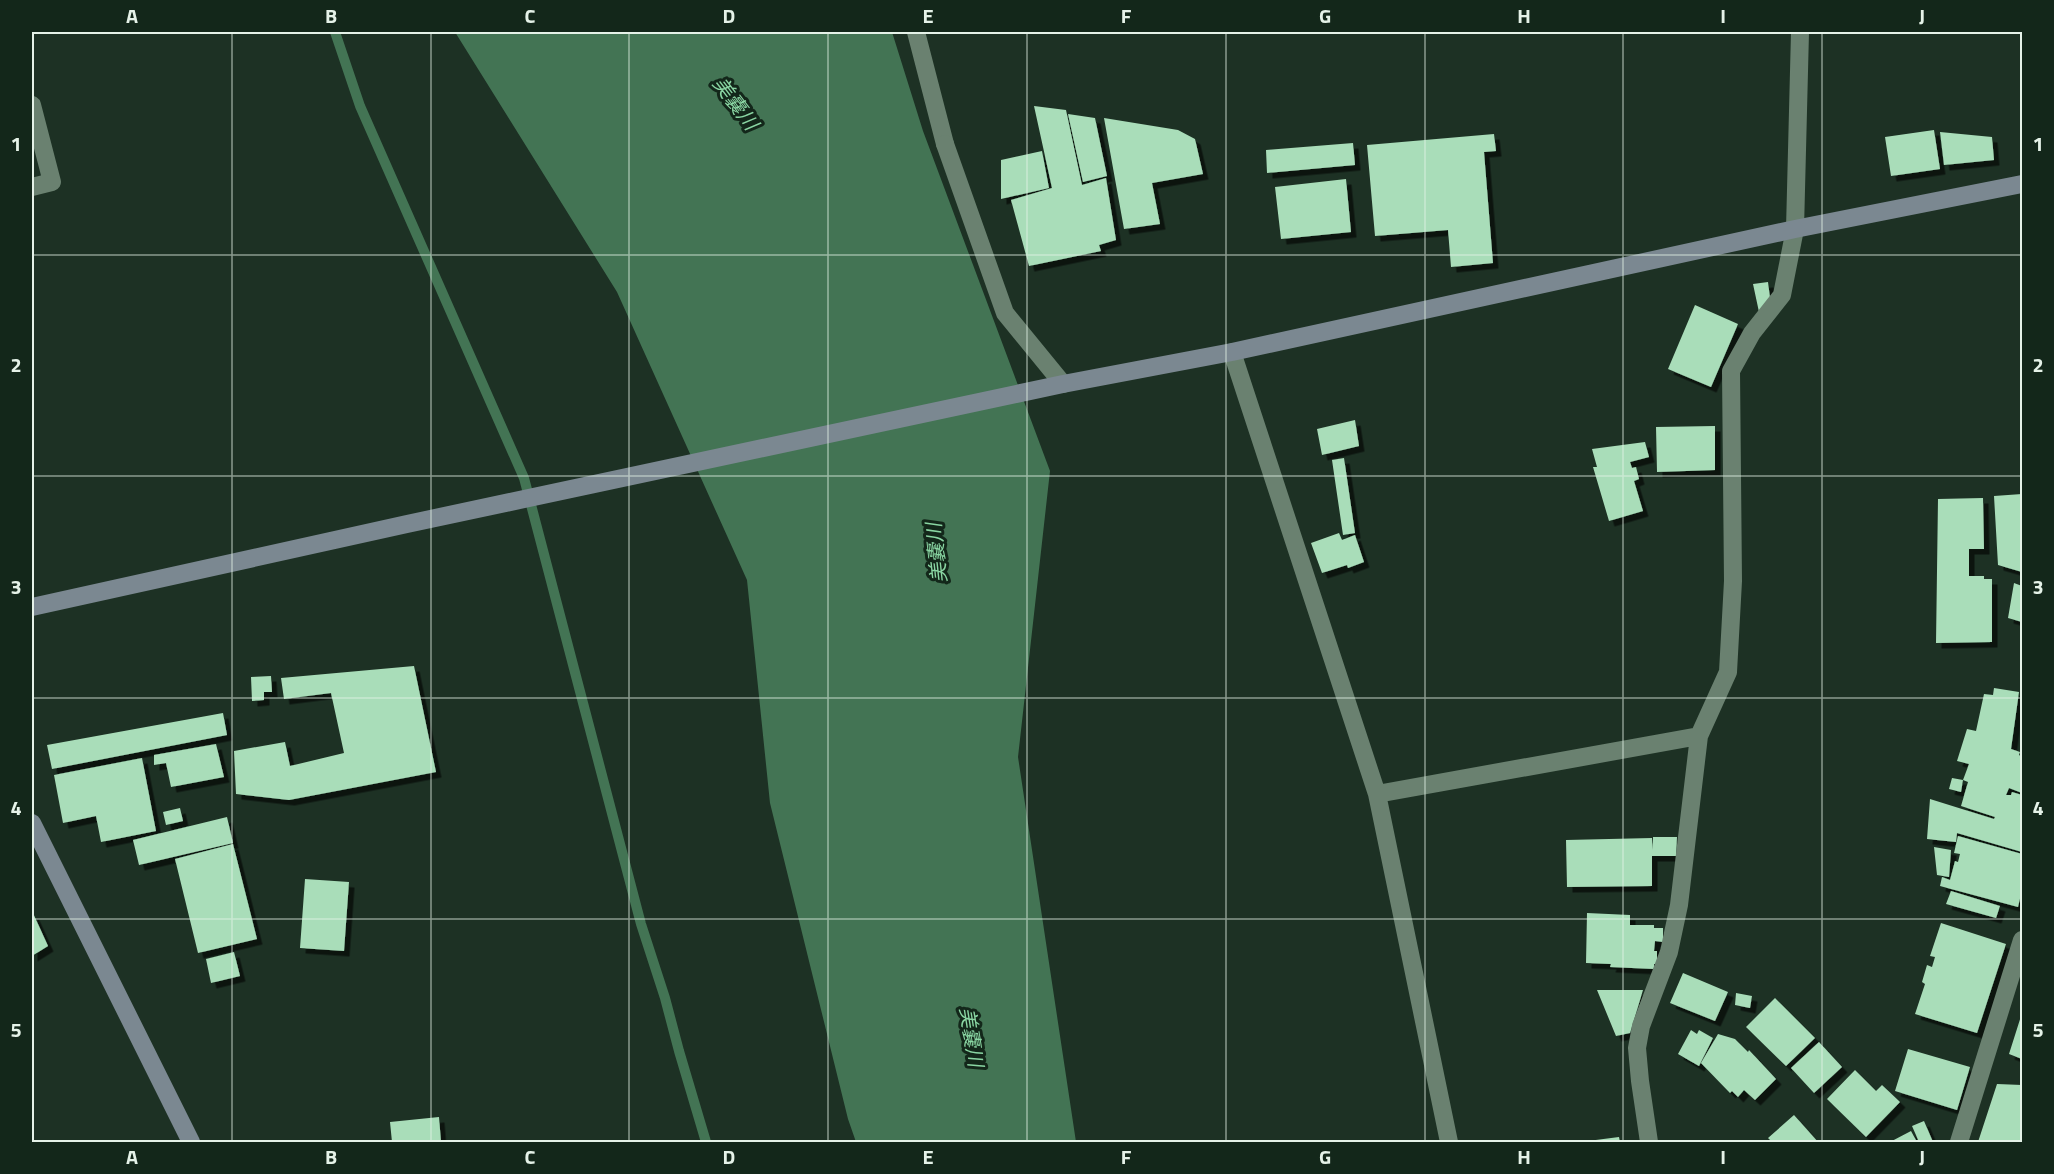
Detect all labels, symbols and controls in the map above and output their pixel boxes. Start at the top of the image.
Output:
text: A [126,0,138,31]
text: B [325,0,337,31]
text: C [525,0,536,31]
text: D [723,0,735,31]
text: E [922,0,934,31]
text: F [1121,0,1132,31]
text: G [1319,0,1331,31]
text: H [1517,0,1531,31]
text: I [1720,0,1726,31]
text: J [1919,0,1925,31]
water label: 美嚢川 [706,70,768,138]
text: 1 [10,128,22,159]
text: 1 [2032,128,2044,159]
text: 2 [10,349,22,380]
text: 2 [2032,349,2044,380]
water label: 美嚢川 [917,520,955,584]
text: 3 [10,571,22,602]
text: 3 [2032,571,2044,602]
text: 4 [10,792,22,823]
text: 4 [2032,792,2044,823]
water label: 美嚢川 [952,1005,992,1071]
text: 5 [10,1014,22,1045]
text: 5 [2032,1014,2044,1045]
text: A [126,1141,138,1172]
text: B [325,1141,337,1172]
text: C [525,1141,536,1172]
text: D [723,1141,735,1172]
text: E [922,1141,934,1172]
text: F [1121,1141,1132,1172]
text: G [1319,1141,1331,1172]
text: H [1517,1141,1531,1172]
text: I [1720,1141,1726,1172]
text: J [1919,1141,1925,1172]

